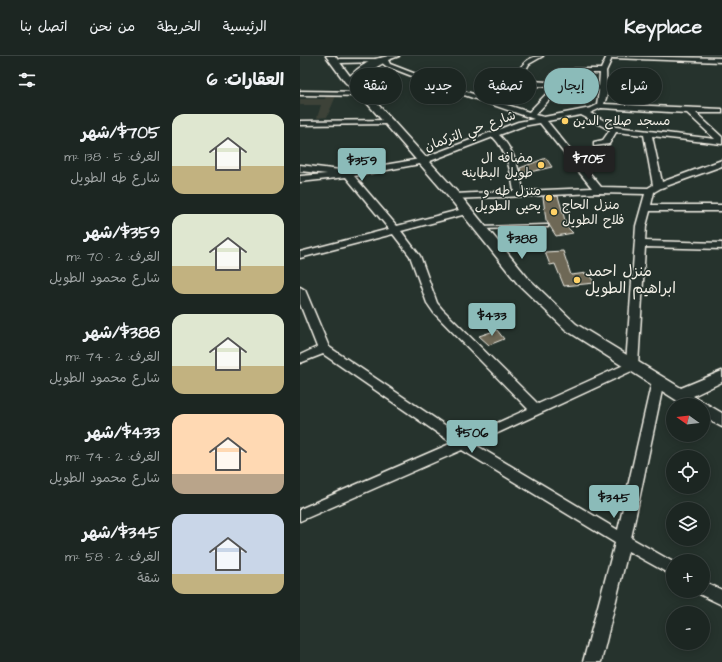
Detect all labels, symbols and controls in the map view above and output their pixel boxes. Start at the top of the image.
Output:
text: Keyplace [624,14,702,41]
text: اتصل بنا [20,17,67,37]
text: من نحن [89,17,135,37]
text: الخريطة [157,17,201,37]
text: الرئيسية [223,17,267,37]
text: العقارات: 6 [207,68,284,92]
chip: شقة [350,68,402,104]
chip: جديد [410,68,466,104]
chip: تصفية [474,68,536,104]
chip: إيجار [544,68,599,104]
chip: شراء [607,68,662,104]
icon: filters [16,69,38,91]
street label: شارع حي التركمان [422,106,519,158]
place label: مسجد صلاح الدين [573,112,670,130]
marker: مسجد صلاح الدين [560,116,570,126]
text: $705/شهر [81,121,160,145]
icon: home [204,130,252,178]
pin: $705 [565,146,613,180]
text: الغرف: 5 · 138 m² [64,148,160,166]
pin: $359 [338,148,386,182]
place label: مضافه ال طويل البطاينه [462,149,533,182]
text: $705 [573,150,605,168]
text: $359 [347,152,377,170]
marker: مضافه ال طويل البطاينه [536,160,546,170]
text: شارع طه الطويل [70,169,160,187]
place label: منزل طه و يحيى الطويل [475,182,541,215]
marker: منزل طه و يحيى الطويل [544,193,554,203]
place label: منزل الحاج فلاح الطويل [562,196,624,229]
marker: منزل الحاج فلاح الطويل [549,207,559,217]
text: $359/شهر [84,221,160,245]
pin: $388 [498,226,546,260]
icon: home [204,230,252,278]
text: $388 [507,230,537,248]
text: الغرف: 2 · 70 m² [67,248,160,266]
place label: منزل احمد ابراهيم الطويل [585,261,676,300]
text: شارع محمود الطويل [49,269,160,287]
marker: منزل احمد ابراهيم الطويل [572,275,582,285]
pin: $433 [468,303,516,337]
text: $433 [477,307,507,325]
text: $388/شهر [84,321,160,345]
icon: home [204,330,252,378]
text: الغرف: 2 · 74 m² [66,348,160,366]
text: شارع محمود الطويل [49,369,160,387]
north arrow [666,398,710,442]
map controls [666,398,710,650]
pin: $506 [448,420,496,454]
text: $433/شهر [86,421,160,445]
text: $506 [456,424,488,442]
icon: home [204,430,252,478]
text: الغرف: 2 · 74 m² [66,448,160,466]
button: locate [666,450,710,494]
text: شارع محمود الطويل [49,469,160,487]
pin: $345 [590,485,638,519]
text: $345 [598,489,630,507]
button: layers [666,502,710,546]
text: $345/شهر [82,521,160,545]
icon: home [204,530,252,578]
text: الغرف: 2 · 58 m² [65,548,160,566]
button: + [666,554,710,598]
text: شقة [137,569,160,587]
button: − [666,606,710,650]

